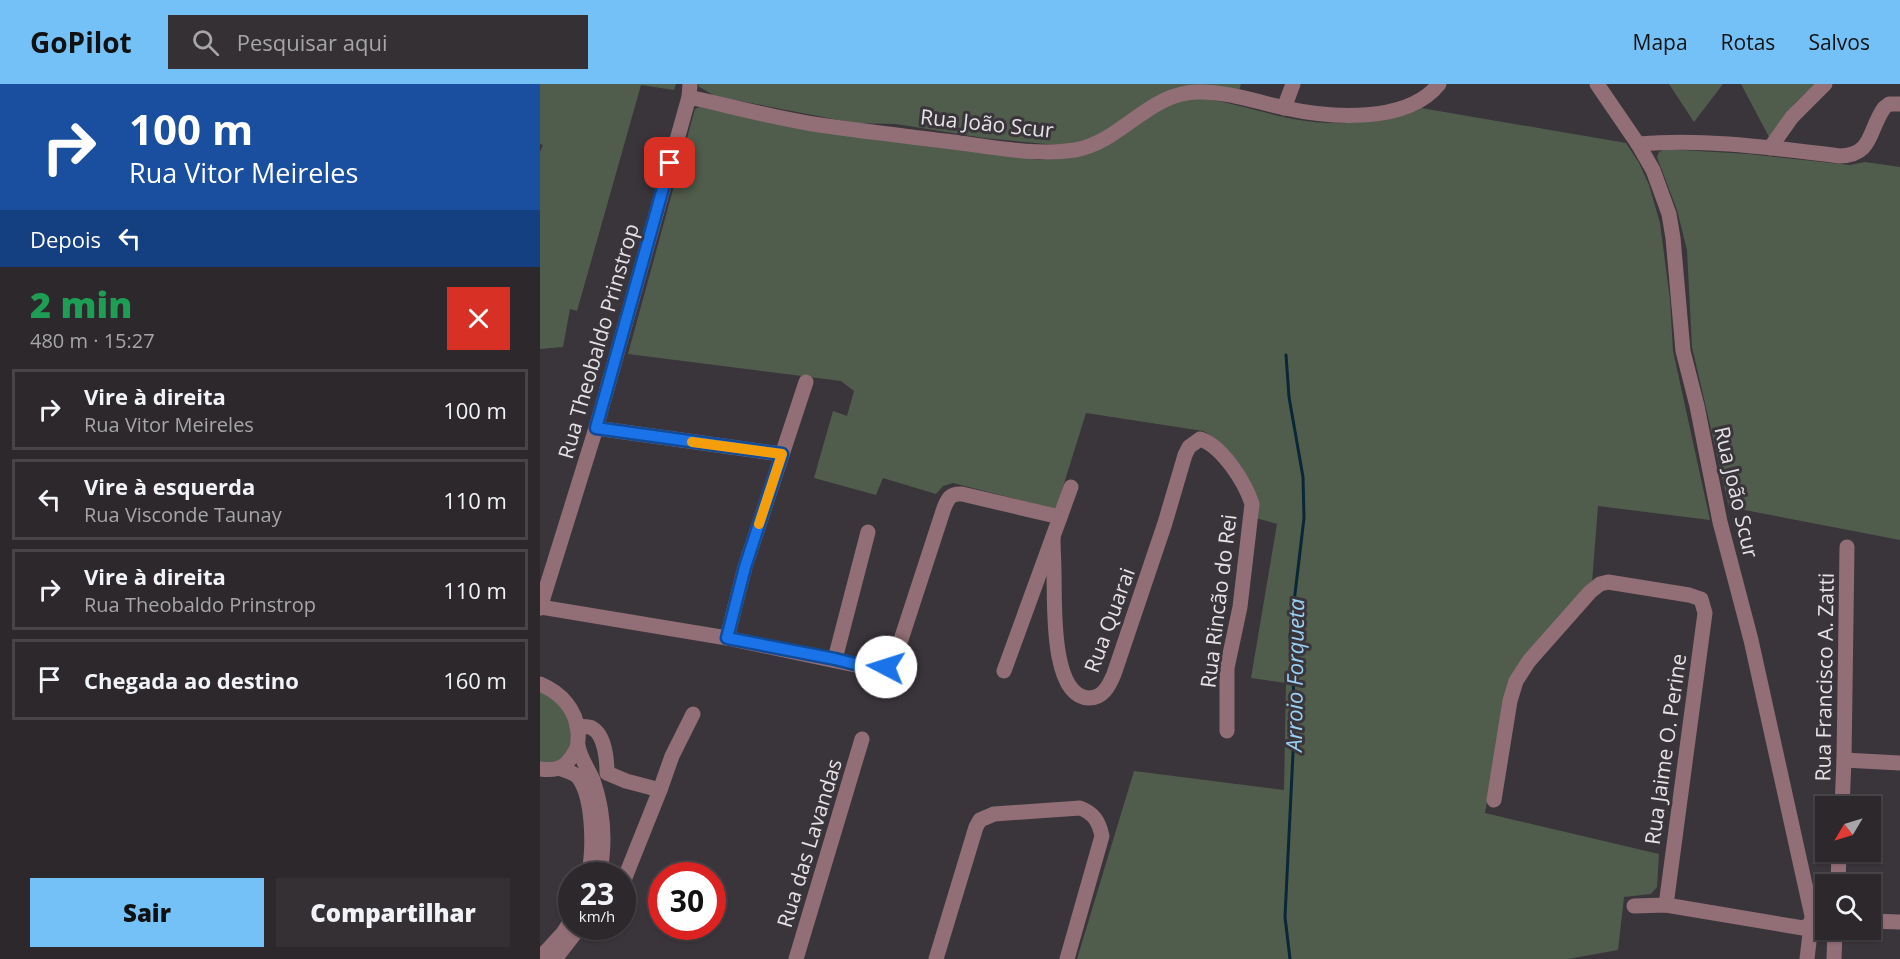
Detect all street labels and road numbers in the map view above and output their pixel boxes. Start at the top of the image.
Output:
street label: Rua João Scur [919,102,1056,144]
street label: Rua Theobaldo Prinstrop [551,220,645,462]
street label: Rua João Scur [1708,424,1766,561]
street label: Rua Rincão do Rei [1193,512,1243,690]
street label: Rua Quarai [1077,564,1141,676]
street label: Rua Francisco A. Zatti [1808,572,1840,782]
street label: Rua Jaime O. Perine [1638,652,1692,846]
street label: Rua das Lavandas [770,755,848,931]

